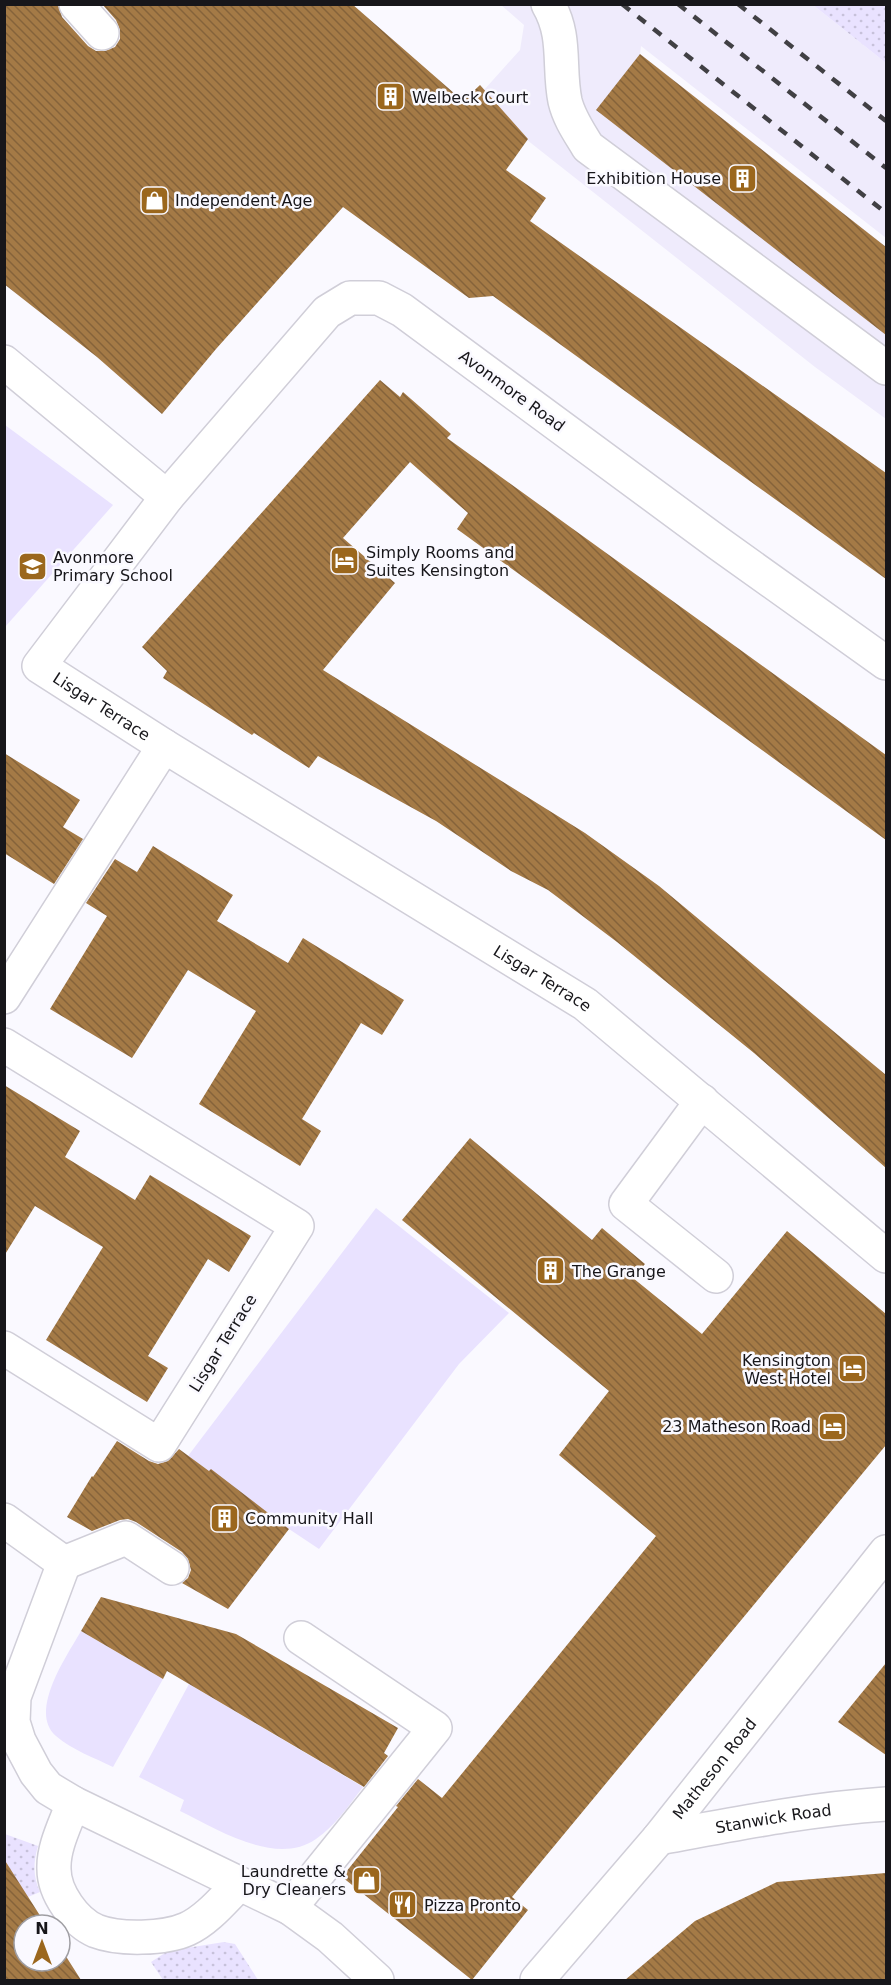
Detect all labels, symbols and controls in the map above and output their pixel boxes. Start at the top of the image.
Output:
building icon: Welbeck Court [375,81,407,113]
place label: Welbeck Court [412,88,528,107]
building icon: Exhibition House [726,162,758,194]
place label: Exhibition House [586,169,721,188]
shop icon: Independent Age [138,184,170,216]
place label: Independent Age [175,191,312,210]
street label: Avonmore Road [455,346,569,436]
place label: Simply Rooms and Suites Kensington [366,543,514,580]
hotel icon: Simply Rooms and Suites Kensington [329,545,361,577]
place label: Avonmore Primary School [53,548,173,585]
school or university icon: Avonmore Primary School [16,550,48,582]
street label: Lisgar Terrace [50,668,154,744]
street label: Lisgar Terrace [490,941,596,1015]
building icon: The Grange [535,1255,567,1287]
place label: The Grange [571,1262,666,1281]
street label: Lisgar Terrace [185,1291,261,1395]
place label: Kensington West Hotel [742,1351,831,1388]
hotel icon: Kensington West Hotel [836,1353,868,1385]
hotel icon: 23 Matheson Road [816,1410,848,1442]
place label: 23 Matheson Road [662,1417,811,1436]
building icon: Community Hall [208,1502,240,1534]
place label: Community Hall [245,1509,373,1528]
street label: Matheson Road [668,1714,760,1823]
street label: Stanwick Road [714,1800,832,1837]
place label: Laundrette & Dry Cleaners [241,1862,346,1899]
shop icon: Laundrette & Dry Cleaners [351,1864,383,1896]
restaurant icon: Pizza Pronto [387,1889,419,1921]
place label: Pizza Pronto [424,1896,521,1915]
north arrow [12,1913,72,1973]
text: N [35,1919,49,1938]

